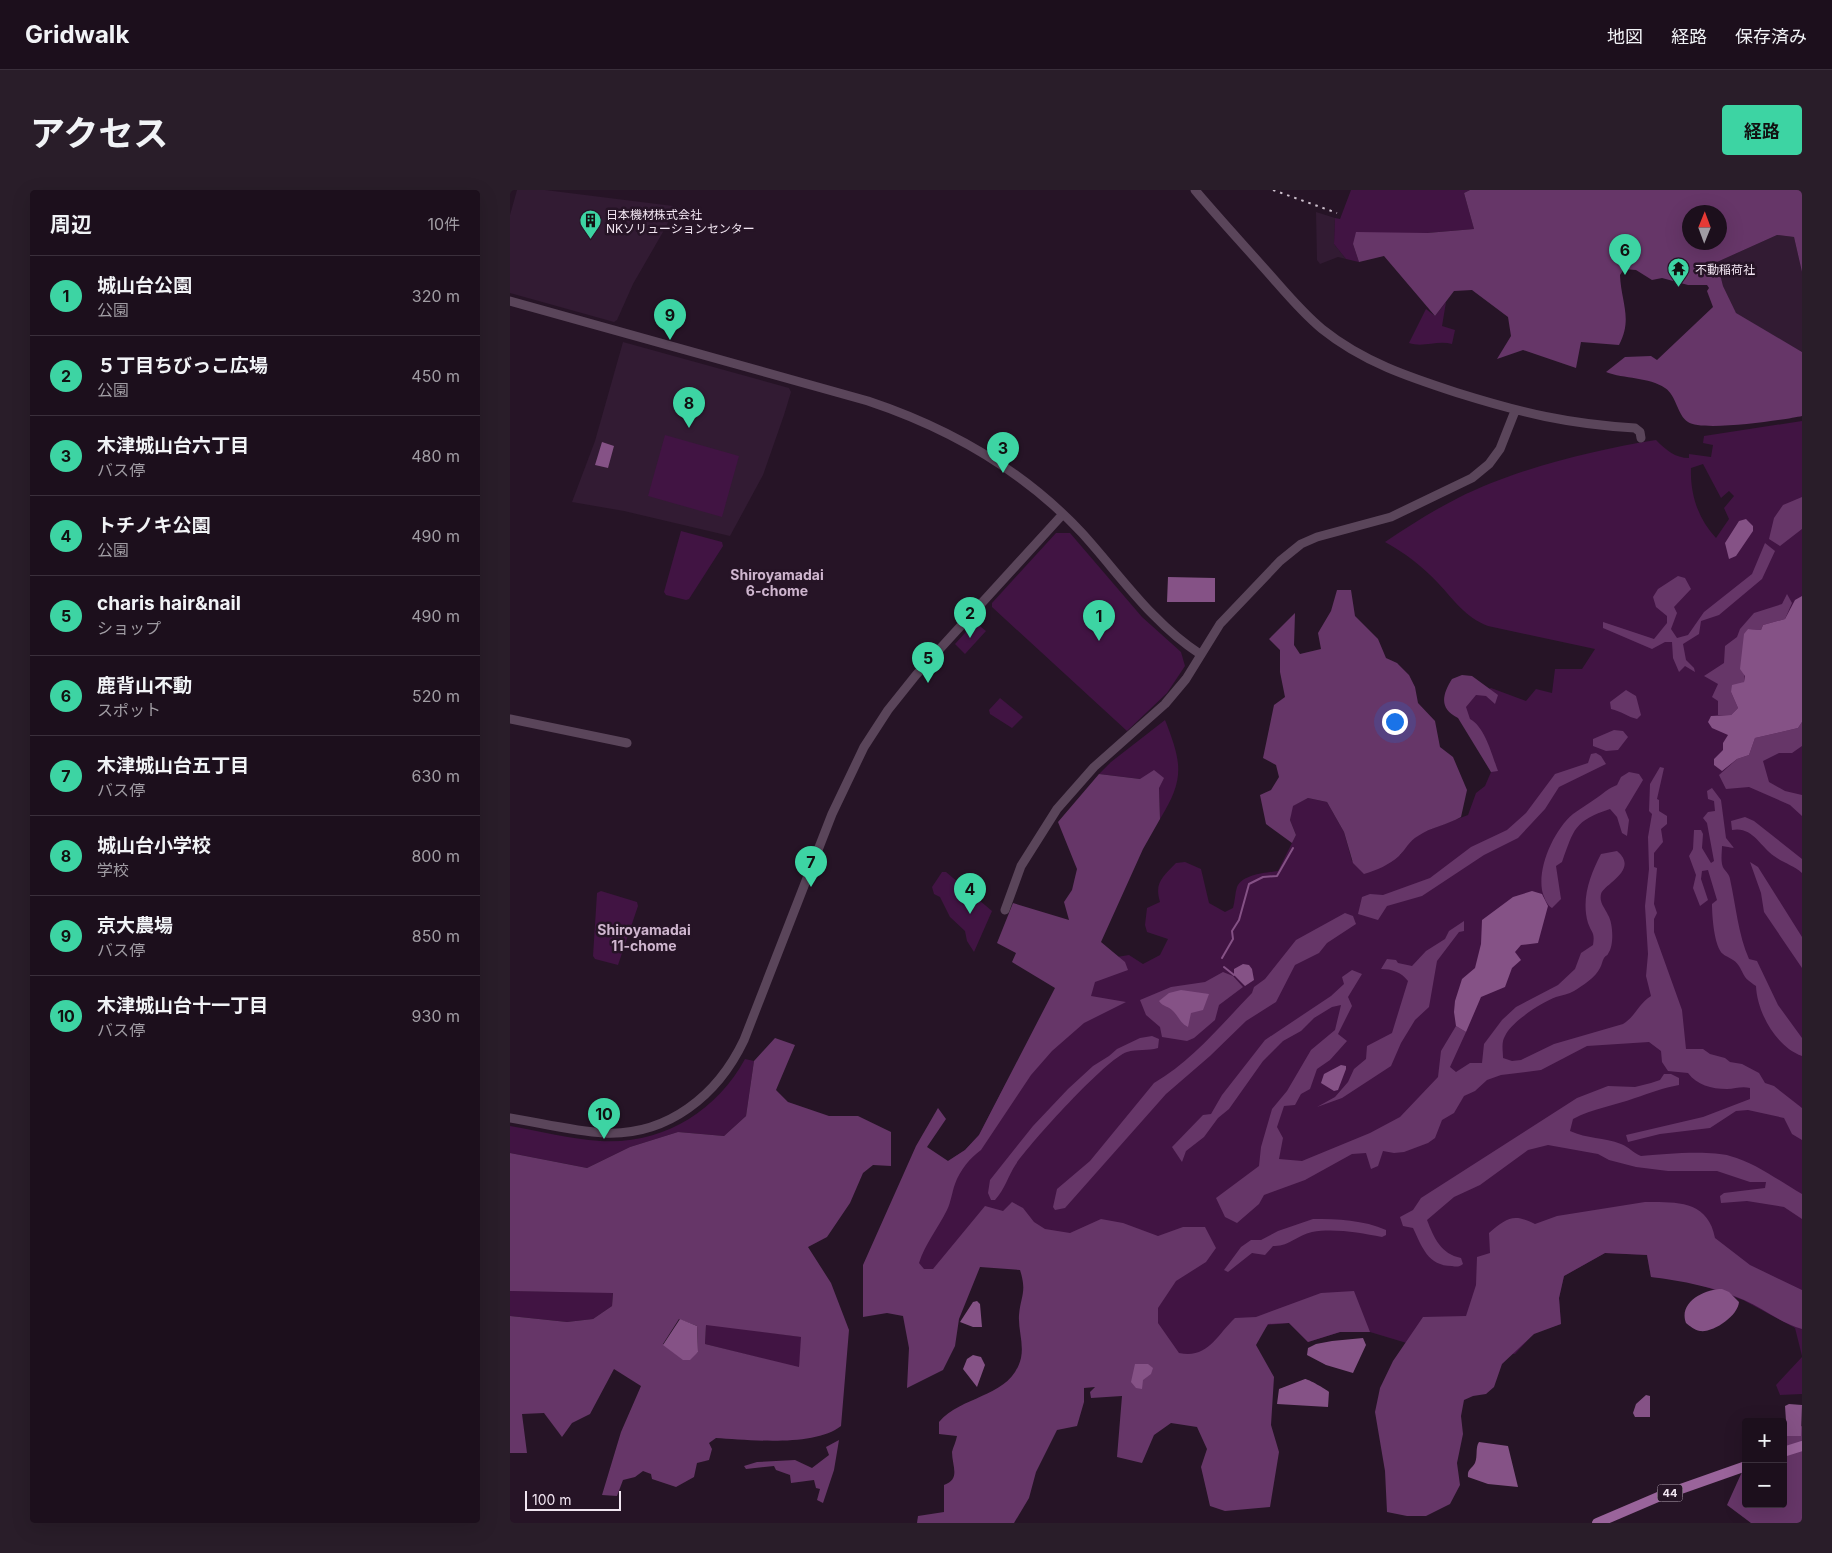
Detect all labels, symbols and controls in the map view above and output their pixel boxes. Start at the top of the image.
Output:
text: Gridwalk [25,20,129,49]
text: 地図 [1607,26,1643,47]
text: 経路 [1671,26,1707,47]
text: 保存済み [1735,26,1807,47]
button: 経路 [1722,105,1802,155]
text: アクセス [30,112,168,154]
north arrow [1682,205,1727,250]
place label: 日本機材株式会社 NKソリューションセンター [606,207,755,236]
building icon: 日本機材株式会社 NKソリューションセンター [578,209,602,240]
text: 周辺 [50,212,92,237]
text: 10件 [427,214,460,234]
pin: 6 [1609,234,1641,275]
temple icon: 不動稲荷社 [1667,257,1691,288]
place label: 不動稲荷社 [1695,262,1755,277]
text: 城山台公園 [97,274,192,297]
text: 1 [63,286,69,306]
text: 320 m [412,286,460,306]
pin: 9 [654,299,686,340]
text: 公園 [97,300,129,320]
text: ５丁目ちびっこ広場 [97,354,268,377]
text: 2 [61,366,71,386]
text: 450 m [411,366,460,386]
text: 公園 [97,380,129,400]
pin: 8 [673,387,705,428]
pin: 3 [987,432,1019,473]
text: 木津城山台六丁目 [97,434,249,457]
text: 3 [61,446,71,466]
text: 480 m [411,446,460,466]
text: バス停 [97,460,145,480]
text: トチノキ公園 [97,514,210,537]
text: 4 [61,526,71,546]
text: 490 m [411,526,460,546]
text: 公園 [97,540,129,560]
district label: Shiroyamadai 6-chome [730,566,824,599]
text: charis hair&nail [97,592,241,615]
pin: 2 [954,597,986,638]
pin: 1 [1083,600,1115,641]
text: 5 [61,606,71,626]
text: 490 m [411,606,460,626]
text: ショップ [97,618,161,638]
pin: 5 [912,642,944,683]
text: 鹿背山不動 [97,674,192,697]
text: 6 [61,686,71,706]
text: 520 m [412,686,460,706]
text: スポット [97,700,161,720]
your location [1382,709,1408,735]
text: 木津城山台五丁目 [97,754,249,777]
text: 7 [61,766,71,786]
text: 630 m [412,766,460,786]
text: バス停 [97,780,145,800]
text: 城山台小学校 [97,834,211,857]
text: 8 [61,846,71,866]
text: 800 m [411,846,460,866]
pin: 7 [795,846,827,887]
text: 学校 [97,860,129,880]
pin: 4 [954,873,986,914]
text: 京大農場 [97,914,173,937]
district label: Shiroyamadai 11-chome [597,921,691,954]
text: 9 [61,926,71,946]
text: 850 m [412,926,460,946]
text: バス停 [97,940,145,960]
text: 木津城山台十一丁目 [97,994,268,1017]
text: 10 [57,1006,75,1026]
text: 930 m [412,1006,460,1026]
text: バス停 [97,1020,145,1040]
pin: 10 [588,1098,620,1139]
map controls [1742,1418,1787,1508]
button: + [1742,1418,1787,1463]
button: − [1742,1463,1787,1508]
road number: 44 [1658,1485,1682,1502]
scale bar [525,1488,621,1511]
text: 100 m [532,1491,572,1508]

